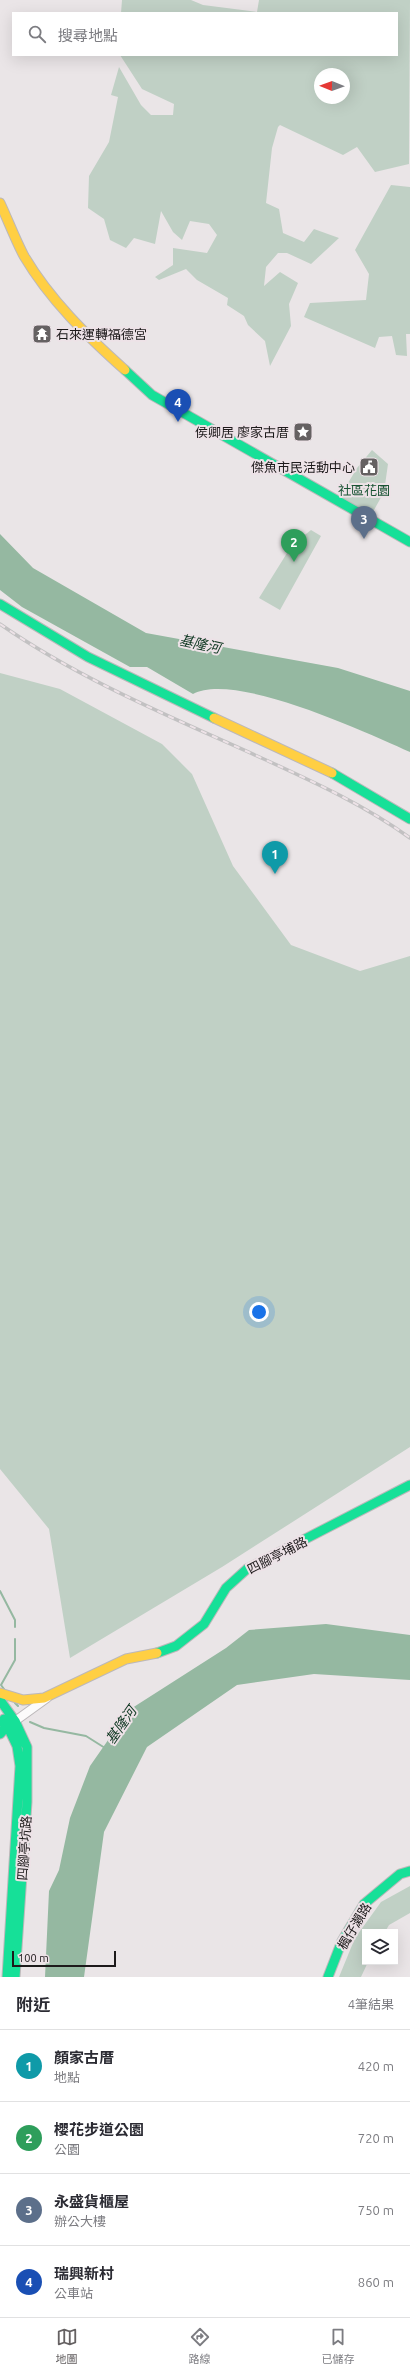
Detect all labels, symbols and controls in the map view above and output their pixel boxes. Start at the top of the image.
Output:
search box [12,12,398,56]
icon: search [26,23,48,45]
text: 搜尋地點 [58,27,118,44]
north arrow [314,68,350,104]
temple icon: 石來運轉福德宮 [31,323,53,345]
place label: 石來運轉福德宮 [56,327,147,341]
pin: 4 [165,389,191,422]
place icon: 侯卿居 廖家古厝 [292,421,314,443]
place label: 侯卿居 廖家古厝 [195,425,289,439]
public building icon: 傑魚市民活動中心 [358,456,380,478]
place label: 傑魚市民活動中心 [251,460,355,474]
park label: 社區花園 [338,483,390,497]
pin: 3 [351,506,377,539]
pin: 2 [281,529,307,562]
water label: 基隆河 [178,632,225,657]
pin: 1 [262,841,288,874]
your location [249,1302,269,1322]
street label: 四腳亭埔路 [245,1534,309,1576]
water label: 基隆河 [102,1701,141,1747]
street label: 四腳亭坑路 [15,1815,33,1881]
street label: 楓仔瀨路 [335,1900,373,1952]
map controls [362,1929,398,1965]
button: layers [362,1929,398,1965]
scale bar [12,1949,116,1968]
text: 100 m [18,1952,49,1964]
text: 附近 [16,1995,50,2014]
text: 4筆結果 [348,1997,394,2011]
text: 顏家古厝 [54,2049,114,2066]
text: 1 [25,2059,33,2073]
text: 420 m [358,2059,394,2073]
text: 地點 [54,2070,80,2084]
text: 櫻花步道公園 [54,2121,144,2138]
text: 2 [25,2131,33,2145]
text: 720 m [358,2131,394,2145]
text: 公園 [54,2142,80,2156]
text: 永盛貨櫃屋 [54,2193,129,2210]
text: 3 [25,2203,33,2217]
text: 750 m [358,2203,394,2217]
text: 辦公大樓 [54,2214,106,2228]
text: 瑞興新村 [54,2265,114,2282]
text: 4 [25,2275,33,2289]
text: 860 m [358,2275,394,2289]
text: 公車站 [54,2286,93,2300]
tab: 地圖 [56,2326,78,2366]
tab: 路線 [189,2326,211,2366]
tab: 已儲存 [322,2326,355,2366]

